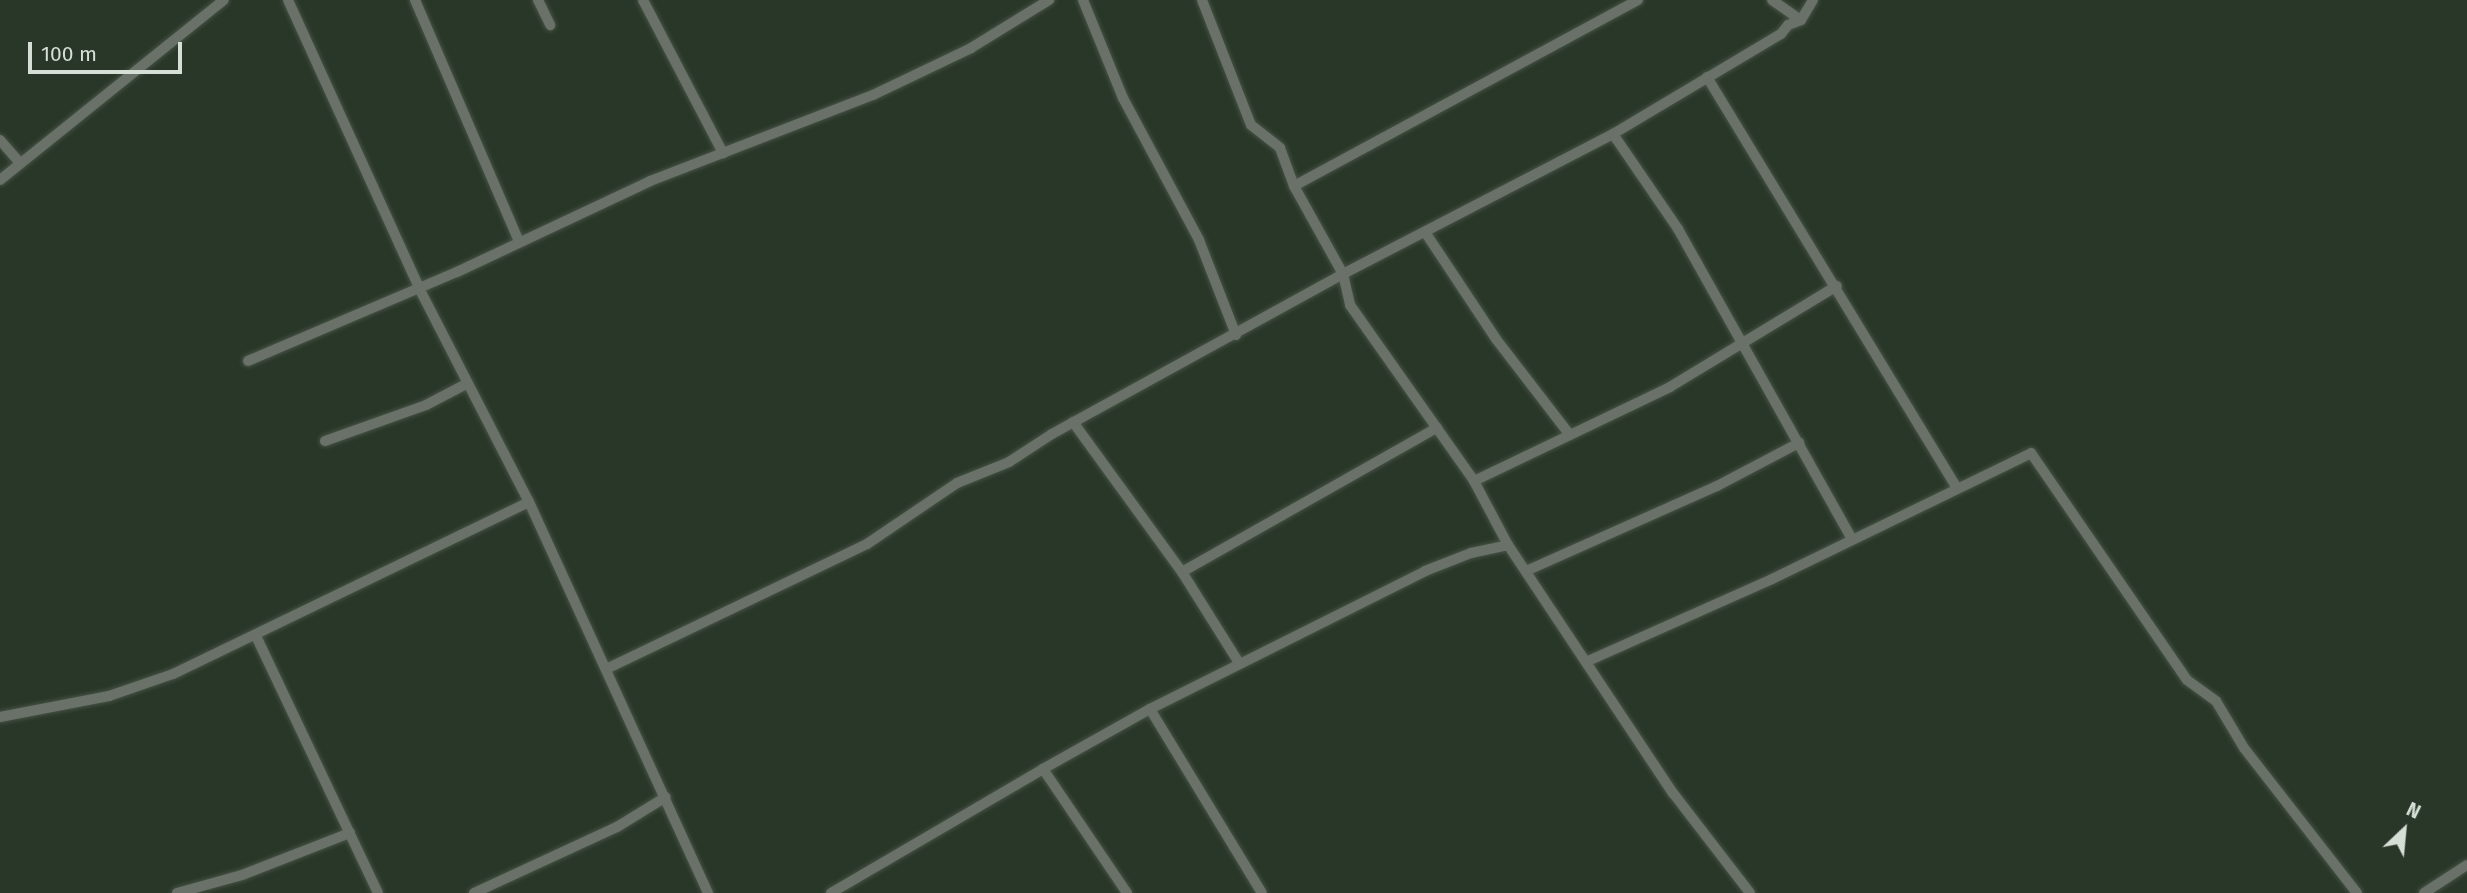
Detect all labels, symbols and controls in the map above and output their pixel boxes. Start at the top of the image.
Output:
scale bar [32,28,186,72]
text: 100 m [41,41,97,67]
north arrow [2369,795,2439,865]
text: N [2403,798,2424,824]

